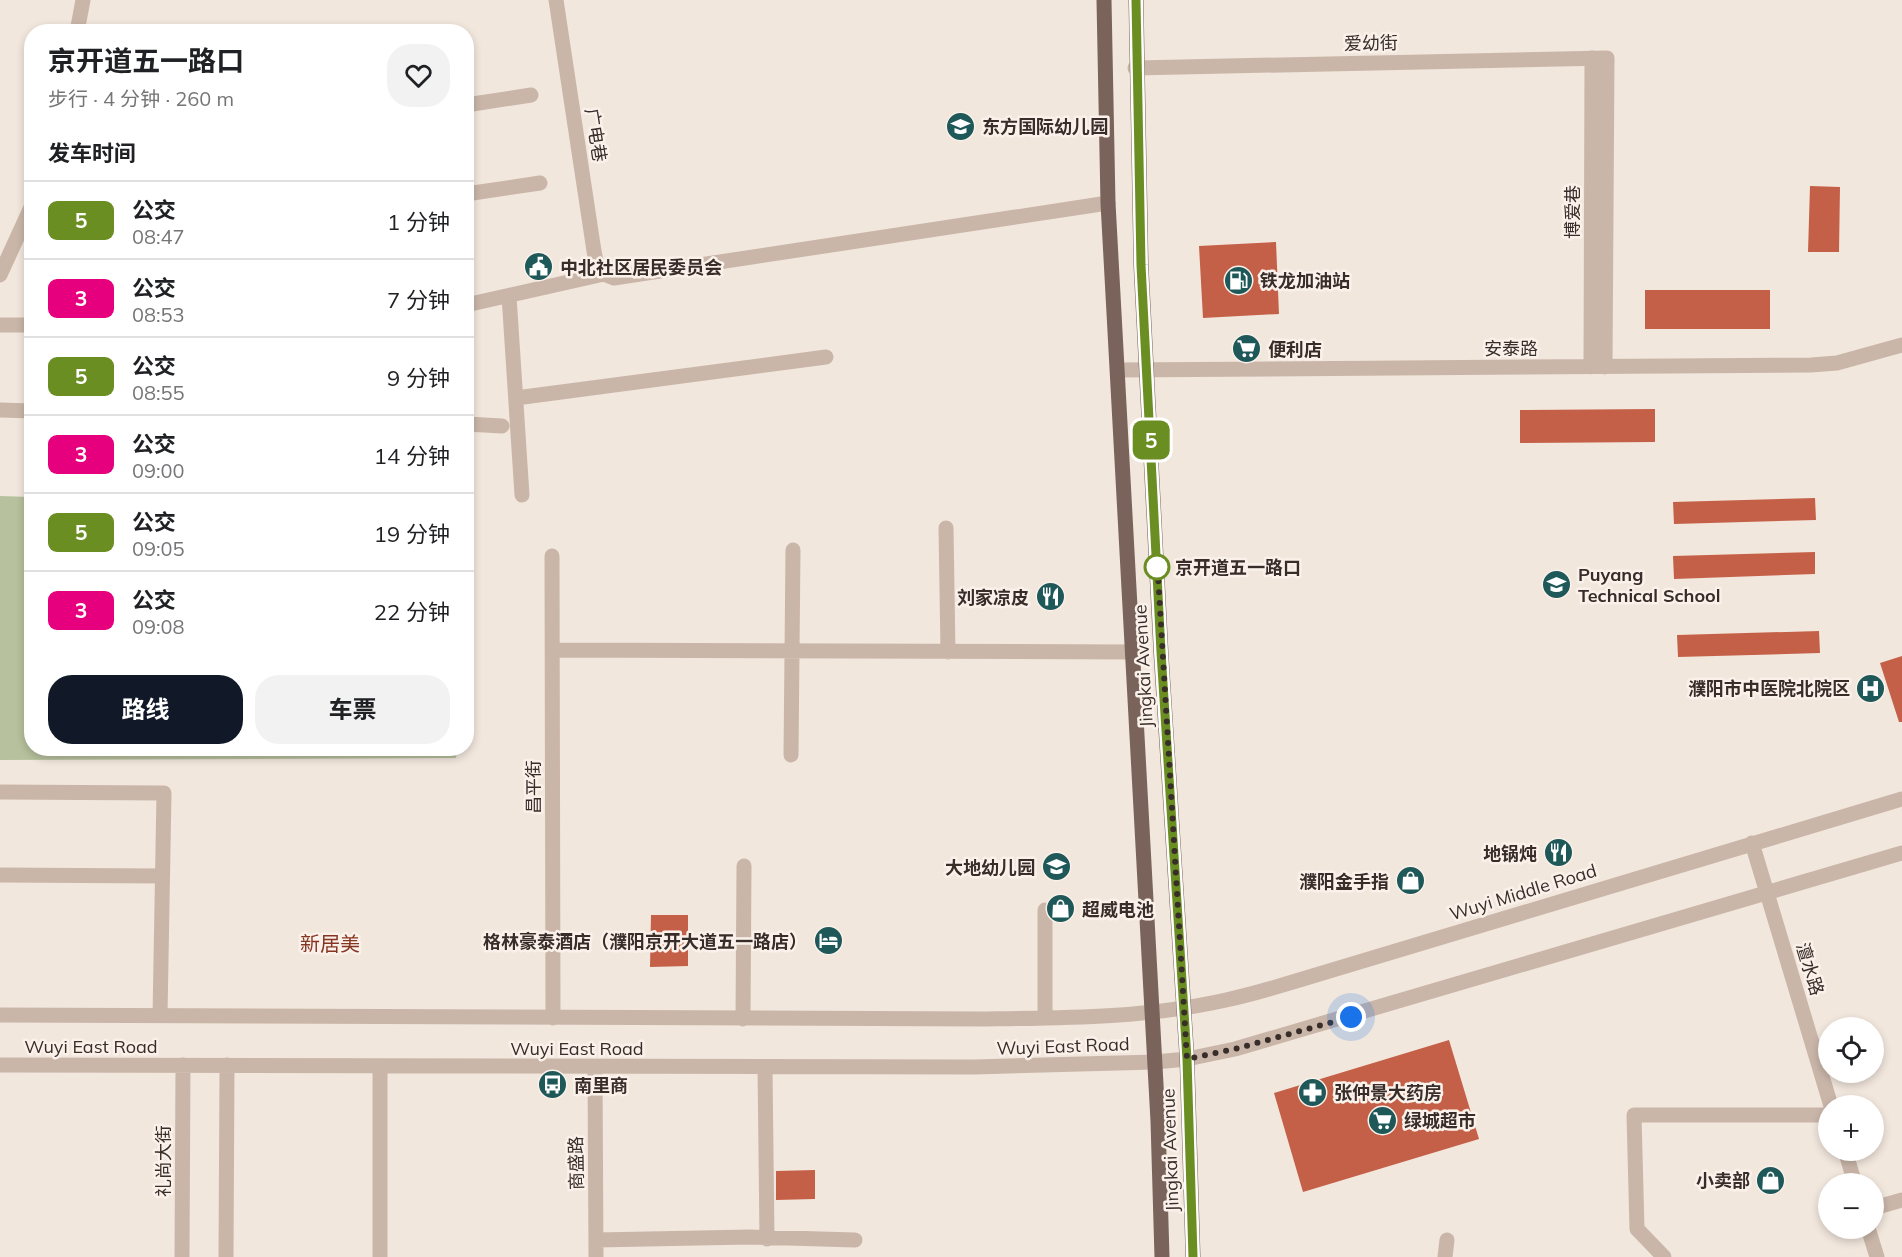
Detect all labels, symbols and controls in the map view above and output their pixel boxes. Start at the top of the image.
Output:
street label: 爱幼街 [1344,31,1398,55]
text: 京开道五一路口 [48,43,244,78]
button: heart [387,44,450,107]
text: 步行 · 4 分钟 · 260 m [48,86,234,111]
street label: 广电巷 [580,107,612,163]
school or university icon: 东方国际幼儿园 [945,110,977,142]
place label: 东方国际幼儿园 [982,115,1108,138]
text: 发车时间 [48,139,136,167]
street label: 博爱巷 [1561,185,1584,239]
text: 公交 [132,196,176,224]
text: 5 [75,207,87,233]
text: 1 分钟 [387,208,450,236]
text: 08:47 [132,224,185,249]
public building icon: 中北社区居民委员会 [523,251,555,283]
place label: 中北社区居民委员会 [560,256,722,279]
fuel station icon: 铁龙加油站 [1223,264,1255,296]
place label: 铁龙加油站 [1260,269,1350,292]
text: 公交 [132,274,176,302]
text: 3 [75,285,87,311]
text: 7 分钟 [387,286,450,314]
text: 08:53 [132,302,185,327]
supermarket icon: 便利店 [1231,333,1263,365]
street label: 安泰路 [1484,337,1538,360]
place label: 便利店 [1268,338,1322,361]
text: 公交 [132,352,176,380]
text: 5 [75,363,87,389]
text: 9 分钟 [387,364,450,392]
text: 08:55 [132,380,185,405]
line badge: 5 [1132,420,1170,460]
text: 5 [1145,427,1157,453]
text: 公交 [132,430,176,458]
text: 3 [75,441,87,467]
text: 14 分钟 [374,442,450,470]
text: 09:00 [132,458,185,483]
text: 公交 [132,508,176,536]
text: 5 [75,519,87,545]
text: 19 分钟 [374,520,450,548]
text: 09:05 [132,536,185,561]
marker: 京开道五一路口 [1144,554,1170,580]
place label: 京开道五一路口 [1175,556,1301,579]
place label: Puyang Technical School [1578,563,1720,607]
school or university icon: Puyang Technical School [1541,568,1573,600]
restaurant icon: 刘家凉皮 [1034,581,1066,613]
text: 公交 [132,586,176,614]
place label: 刘家凉皮 [957,586,1029,609]
text: 3 [75,597,87,623]
text: 22 分钟 [374,598,450,626]
street label: Jingkai Avenue [1128,604,1158,728]
text: 09:08 [132,614,185,639]
hospital icon: 濮阳市中医院北院区 [1855,672,1887,704]
button: 路线 [48,675,243,744]
button: 车票 [255,675,450,744]
place label: 濮阳市中医院北院区 [1688,677,1850,700]
street label: 昌平街 [522,760,545,814]
restaurant icon: 地锅炖 [1542,837,1574,869]
place label: 地锅炖 [1483,842,1537,865]
school or university icon: 大地幼儿园 [1040,851,1072,883]
place label: 大地幼儿园 [945,856,1035,879]
street label: Wuyi Middle Road [1447,859,1599,925]
shop icon: 濮阳金手指 [1394,865,1426,897]
place label: 濮阳金手指 [1299,870,1389,893]
shop icon: 超威电池 [1045,893,1077,925]
place label: 超威电池 [1082,898,1154,921]
hotel icon: 格林豪泰酒店（濮阳京开大道五一路店） [812,925,844,957]
place label: 格林豪泰酒店（濮阳京开大道五一路店） [483,930,807,953]
district label: 新居美 [300,931,360,956]
street label: 澶水路 [1791,940,1829,998]
your location [1336,1002,1366,1032]
map controls [1818,1017,1884,1239]
button: locate [1818,1017,1884,1083]
street label: Wuyi East Road [996,1032,1130,1060]
street label: Wuyi East Road [24,1035,158,1058]
street label: Wuyi East Road [510,1037,644,1060]
bus stop icon: 南里商 [537,1069,569,1101]
place label: 南里商 [574,1074,628,1097]
pharmacy icon: 张仲景大药房 [1297,1076,1329,1108]
place label: 张仲景大药房 [1334,1081,1442,1104]
street label: Jingkai Avenue [1156,1088,1184,1212]
button: + [1818,1095,1884,1161]
supermarket icon: 绿城超市 [1367,1104,1399,1136]
place label: 绿城超市 [1404,1109,1476,1132]
street label: 礼尚大街 [152,1125,175,1197]
street label: 商盛路 [564,1136,588,1190]
shop icon: 小卖部 [1755,1164,1787,1196]
place label: 小卖部 [1696,1169,1750,1192]
button: − [1818,1173,1884,1239]

